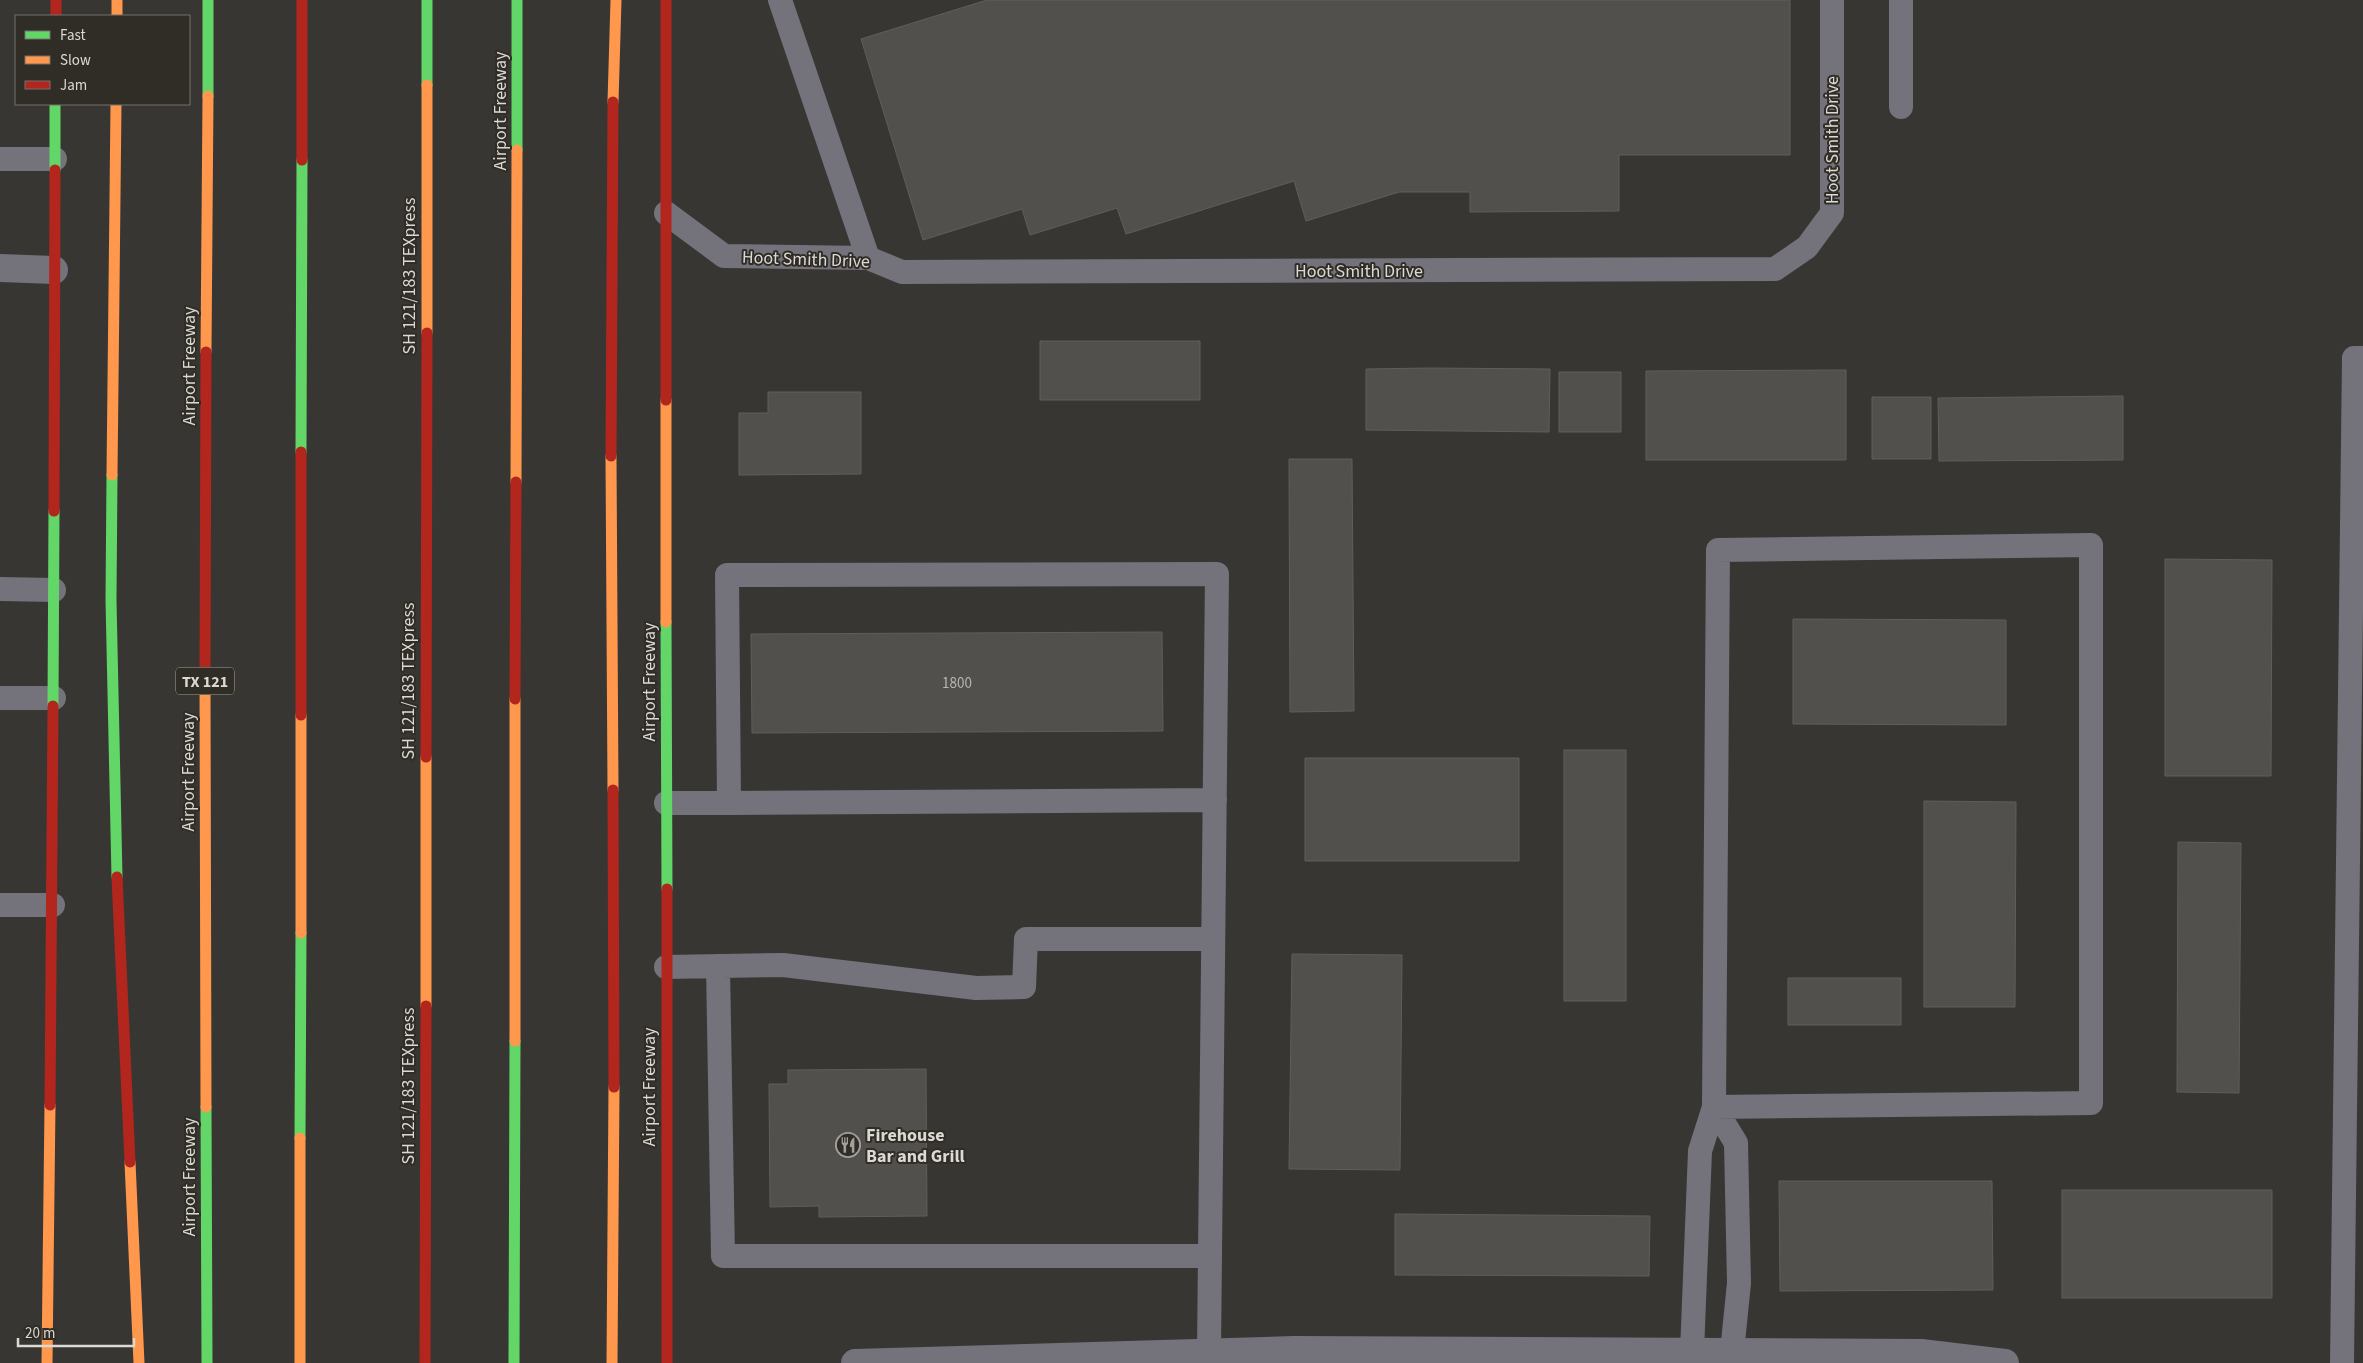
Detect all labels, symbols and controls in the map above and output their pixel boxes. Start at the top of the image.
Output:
legend [15,15,190,105]
text: Fast [60,25,86,46]
text: Slow [60,50,91,71]
street label: Airport Freeway [488,51,513,170]
text: Jam [60,75,87,96]
street label: Hoot Smith Drive [1820,76,1845,204]
street label: SH 121/183 TEXpress [397,198,422,354]
street label: Hoot Smith Drive [742,245,870,274]
street label: Hoot Smith Drive [1295,259,1423,284]
street label: Airport Freeway [177,306,202,425]
street label: SH 121/183 TEXpress [396,603,421,759]
street label: Airport Freeway [637,622,662,741]
road number: TX 121 [176,668,234,694]
house number: 1800 [942,673,972,694]
street label: Airport Freeway [176,712,201,831]
street label: SH 121/183 TEXpress [396,1008,421,1164]
street label: Airport Freeway [637,1027,662,1146]
street label: Airport Freeway [177,1117,202,1236]
place label: Firehouse Bar and Grill [866,1123,965,1169]
restaurant icon: Firehouse Bar and Grill [835,1132,861,1158]
scale bar [18,1316,134,1348]
text: 20 m [25,1323,55,1344]

